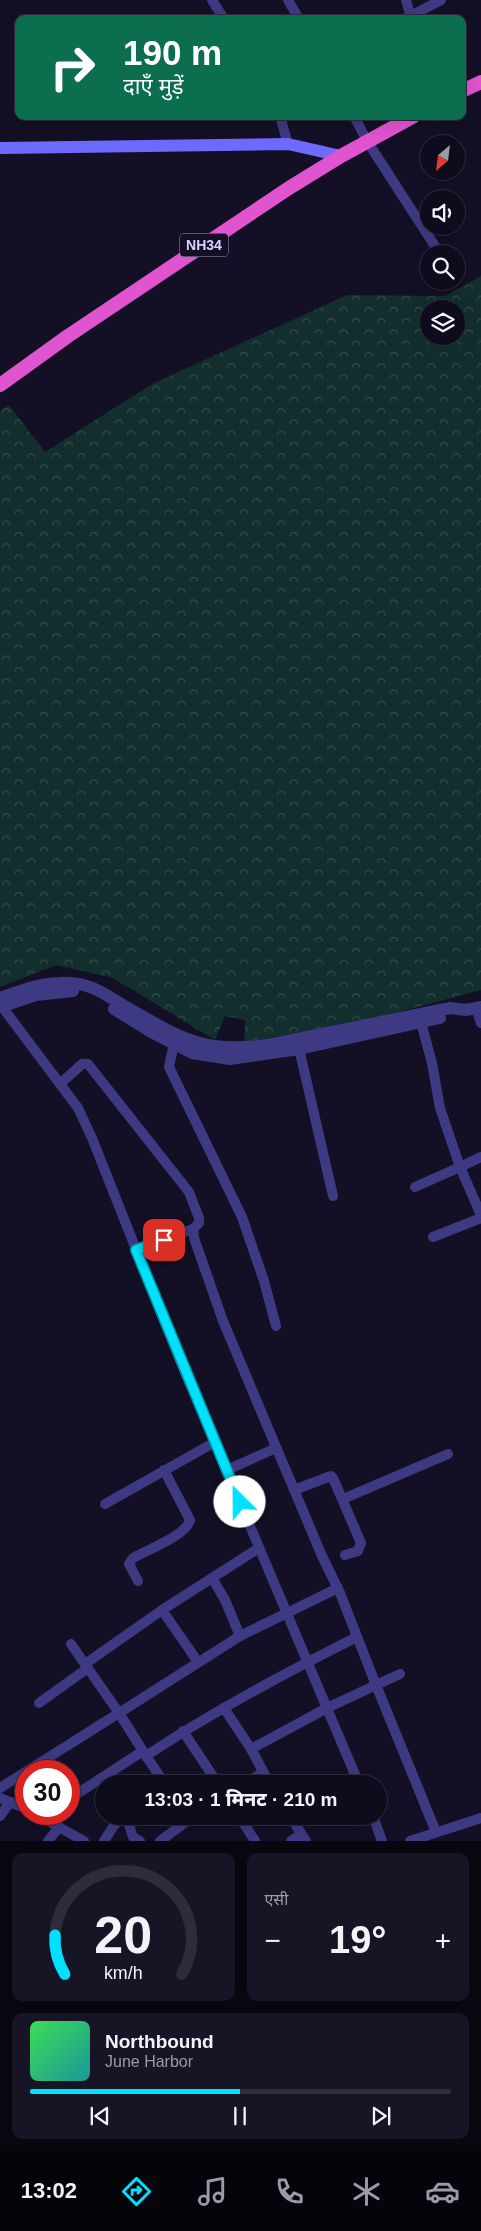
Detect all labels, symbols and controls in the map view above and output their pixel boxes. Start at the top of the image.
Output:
text: 190 m [123,33,222,72]
icon: right [40,35,105,100]
text: दाएँ मुड़ें [123,74,184,99]
north arrow [420,135,465,180]
map controls [420,135,465,345]
button: sound [420,190,465,235]
road number: NH34 [180,234,228,256]
button: search [420,245,465,290]
button: layers [420,300,465,345]
pin [143,1219,185,1261]
icon: arrive [150,1226,178,1254]
position arrow [213,1475,265,1527]
speed limit sign: 30 [15,1760,80,1825]
text: 13:03 · 1 मिनट · 210 m [145,1789,338,1810]
text: एसी [265,1891,288,1908]
text: 20 [94,1906,152,1964]
text: 19° [329,1919,386,1961]
text: − [265,1925,281,1956]
text: + [435,1925,451,1956]
text: km/h [104,1963,143,1983]
text: Northbound [105,2031,214,2052]
text: June Harbor [105,2053,193,2070]
icon: previous [86,2102,114,2130]
icon: pause [226,2102,254,2130]
icon: next [367,2102,395,2130]
icon: directions [119,2174,154,2209]
icon: music [195,2174,230,2209]
icon: phone [272,2174,307,2209]
icon: climate [349,2174,384,2209]
icon: car [425,2174,460,2209]
text: 13:02 [21,2178,77,2203]

